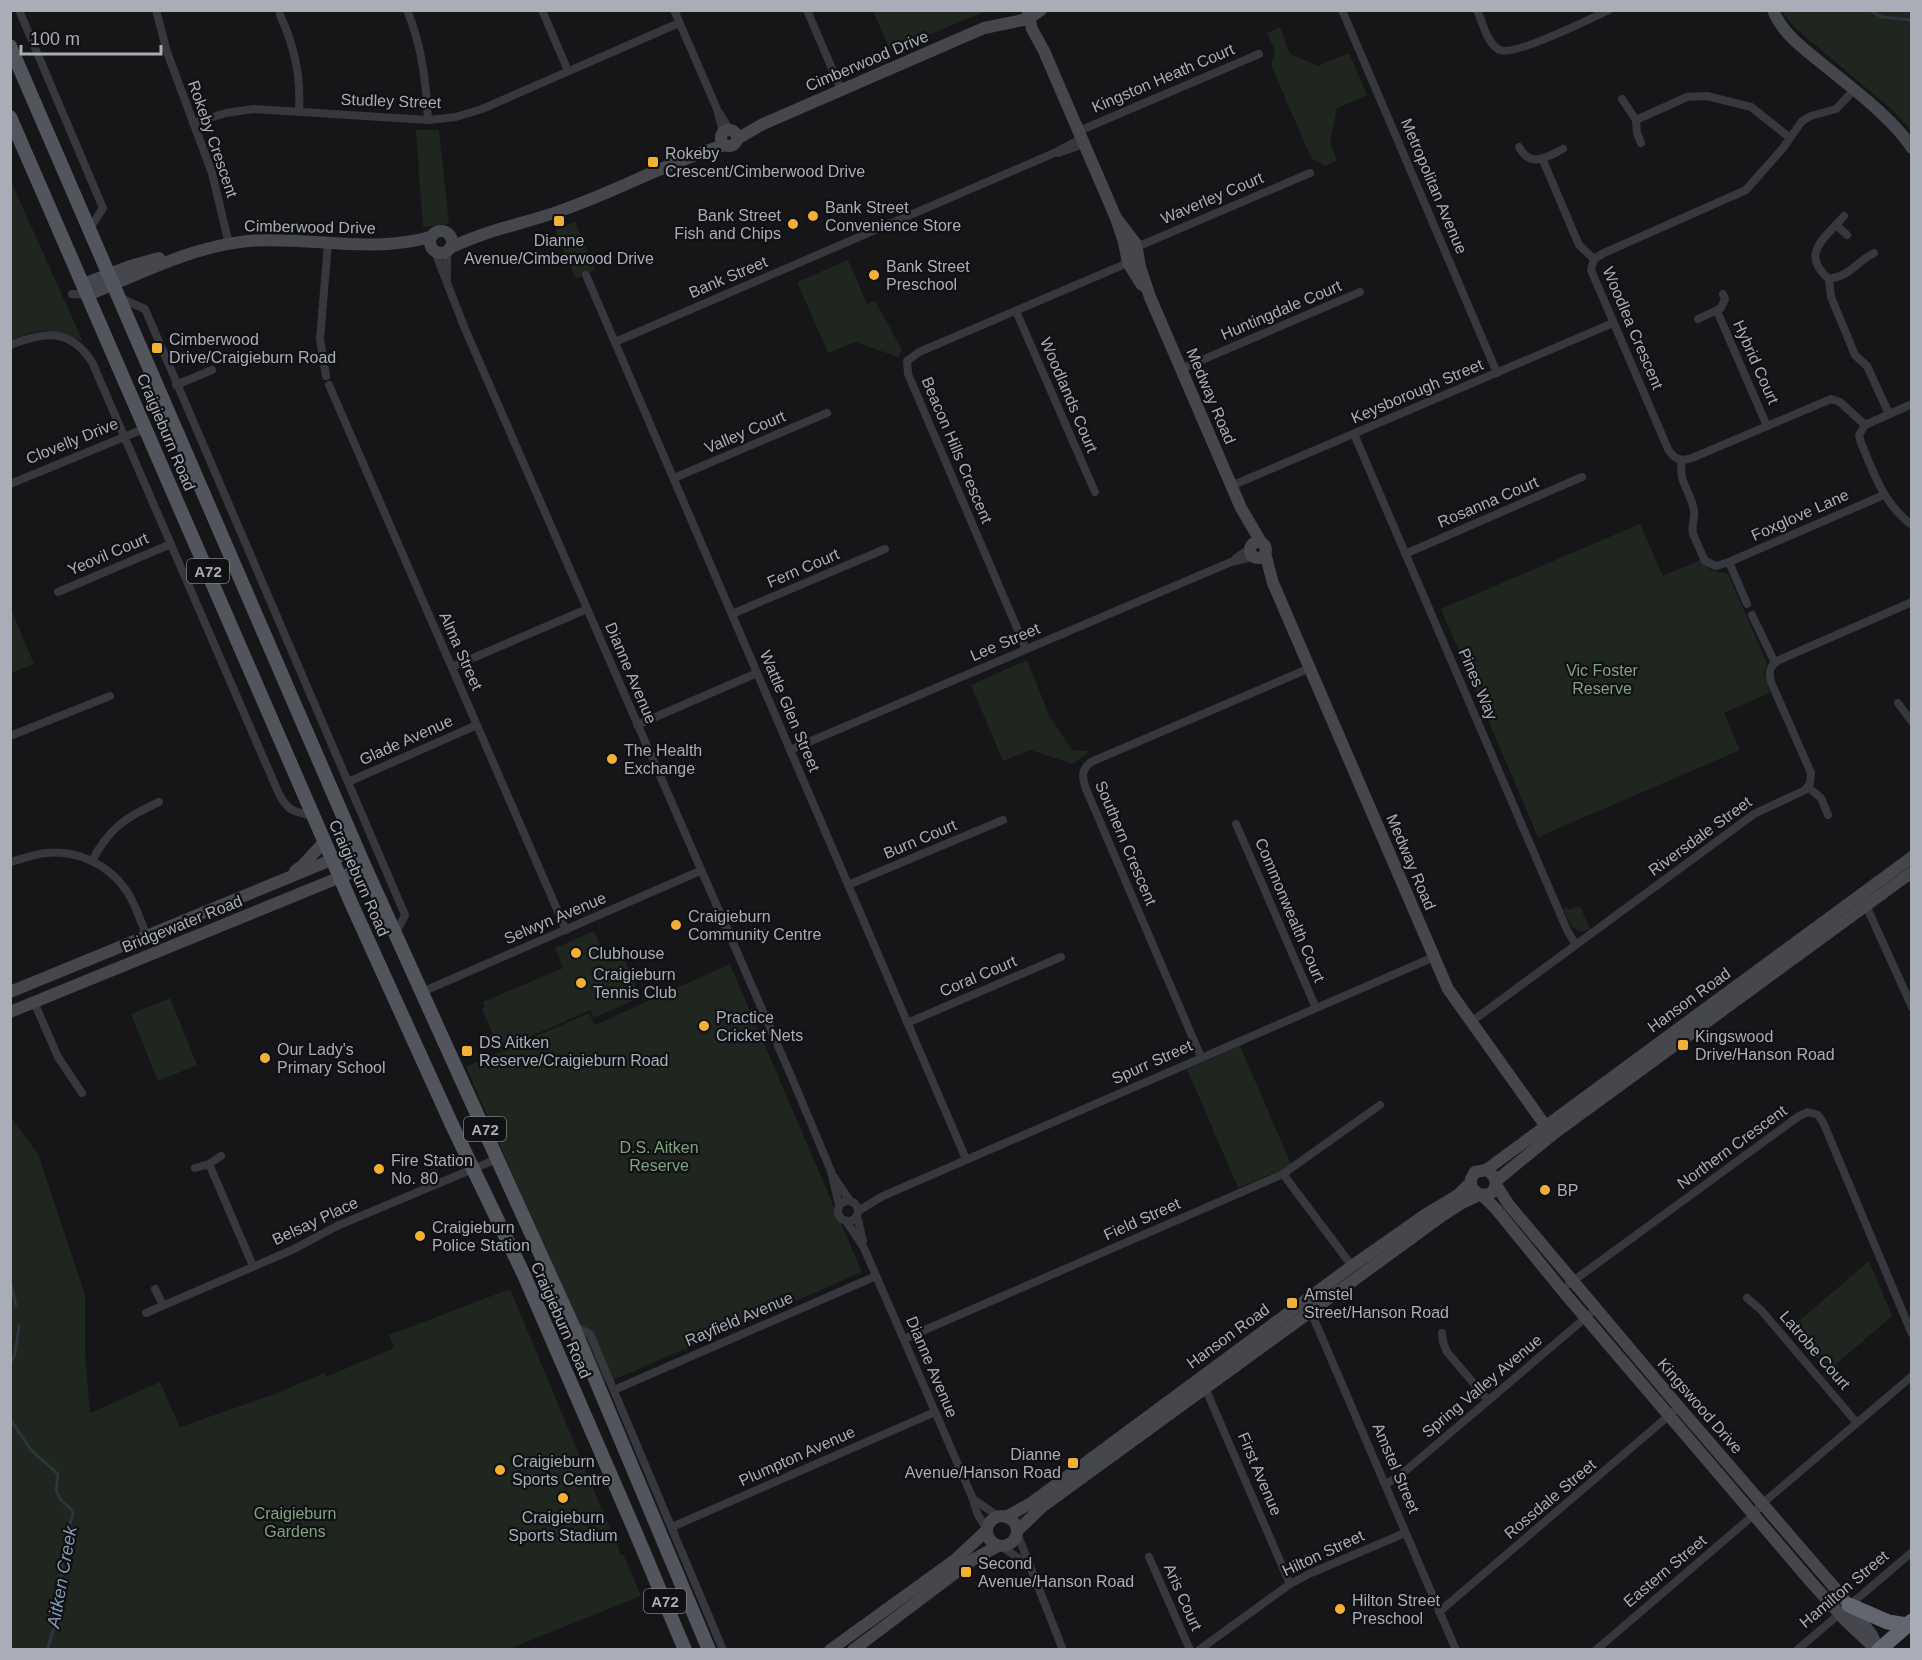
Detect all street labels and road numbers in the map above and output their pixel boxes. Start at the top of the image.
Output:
street label: Cimberwood Drive [803,27,931,95]
street label: Kingston Heath Court [1089,40,1237,116]
street label: Rokeby Crescent [185,78,241,200]
street label: Studley Street [340,91,442,111]
street label: Metropolitan Avenue [1398,116,1470,256]
street label: Waverley Court [1158,169,1266,227]
street label: Cimberwood Drive [244,217,376,237]
street label: Bank Street [686,253,770,301]
street label: Woodlea Crescent [1600,264,1667,392]
street label: Huntingdale Court [1218,277,1344,343]
street label: Hybrid Court [1730,318,1782,407]
street label: Woodlands Court [1037,335,1101,456]
street label: Medway Road [1183,346,1239,446]
street label: Keysborough Street [1349,355,1486,426]
street label: Craigieburn Road [134,371,198,493]
street label: Beacon Hills Crescent [918,374,996,526]
street label: Valley Court [702,407,788,457]
street label: Clovelly Drive [23,415,121,467]
street label: Rosanna Court [1435,473,1541,531]
street label: Foxglove Lane [1749,486,1851,544]
street label: Yeovil Court [65,529,151,579]
street label: Fern Court [764,545,842,591]
road number: A72 [187,559,229,583]
street label: Alma Street [436,609,486,693]
street label: Dianne Avenue [602,620,660,726]
street label: Lee Street [968,620,1043,664]
street label: Pines Way [1455,646,1501,722]
street label: Wattle Glen Street [757,648,823,775]
street label: Glade Avenue [357,712,455,768]
street label: Southern Crescent [1092,778,1160,908]
street label: Riversdale Street [1645,793,1755,879]
street label: Medway Road [1383,812,1439,912]
street label: Burn Court [881,816,959,862]
street label: Craigieburn Road [326,817,392,939]
street label: Commonwealth Court [1252,835,1328,985]
street label: Selwyn Avenue [501,889,609,947]
street label: Bridgewater Road [119,892,245,956]
street label: Coral Court [937,952,1019,1000]
street label: Hanson Road [1644,964,1734,1036]
street label: Spurr Street [1109,1036,1195,1087]
street label: Northern Crescent [1674,1101,1790,1192]
road number: A72 [464,1117,506,1141]
street label: Belsay Place [269,1194,361,1248]
street label: Field Street [1101,1194,1183,1243]
street label: Craigieburn Road [528,1259,594,1381]
street label: Rayfield Avenue [683,1289,796,1349]
street label: Hanson Road [1183,1300,1273,1372]
street label: Latrobe Court [1776,1308,1854,1393]
street label: Dianne Avenue [903,1314,961,1420]
street label: Spring Valley Avenue [1419,1331,1545,1441]
street label: Kingswood Drive [1654,1355,1746,1457]
street label: Amstel Street [1369,1420,1423,1516]
street label: Plumpton Avenue [736,1423,858,1489]
street label: First Avenue [1235,1430,1285,1518]
street label: Rossdale Street [1501,1456,1599,1542]
street label: Hilton Street [1280,1526,1367,1579]
street label: Eastern Street [1620,1531,1710,1610]
street label: Hamilton Street [1796,1547,1892,1631]
street label: Aris Court [1161,1561,1205,1633]
road number: A72 [644,1589,686,1613]

